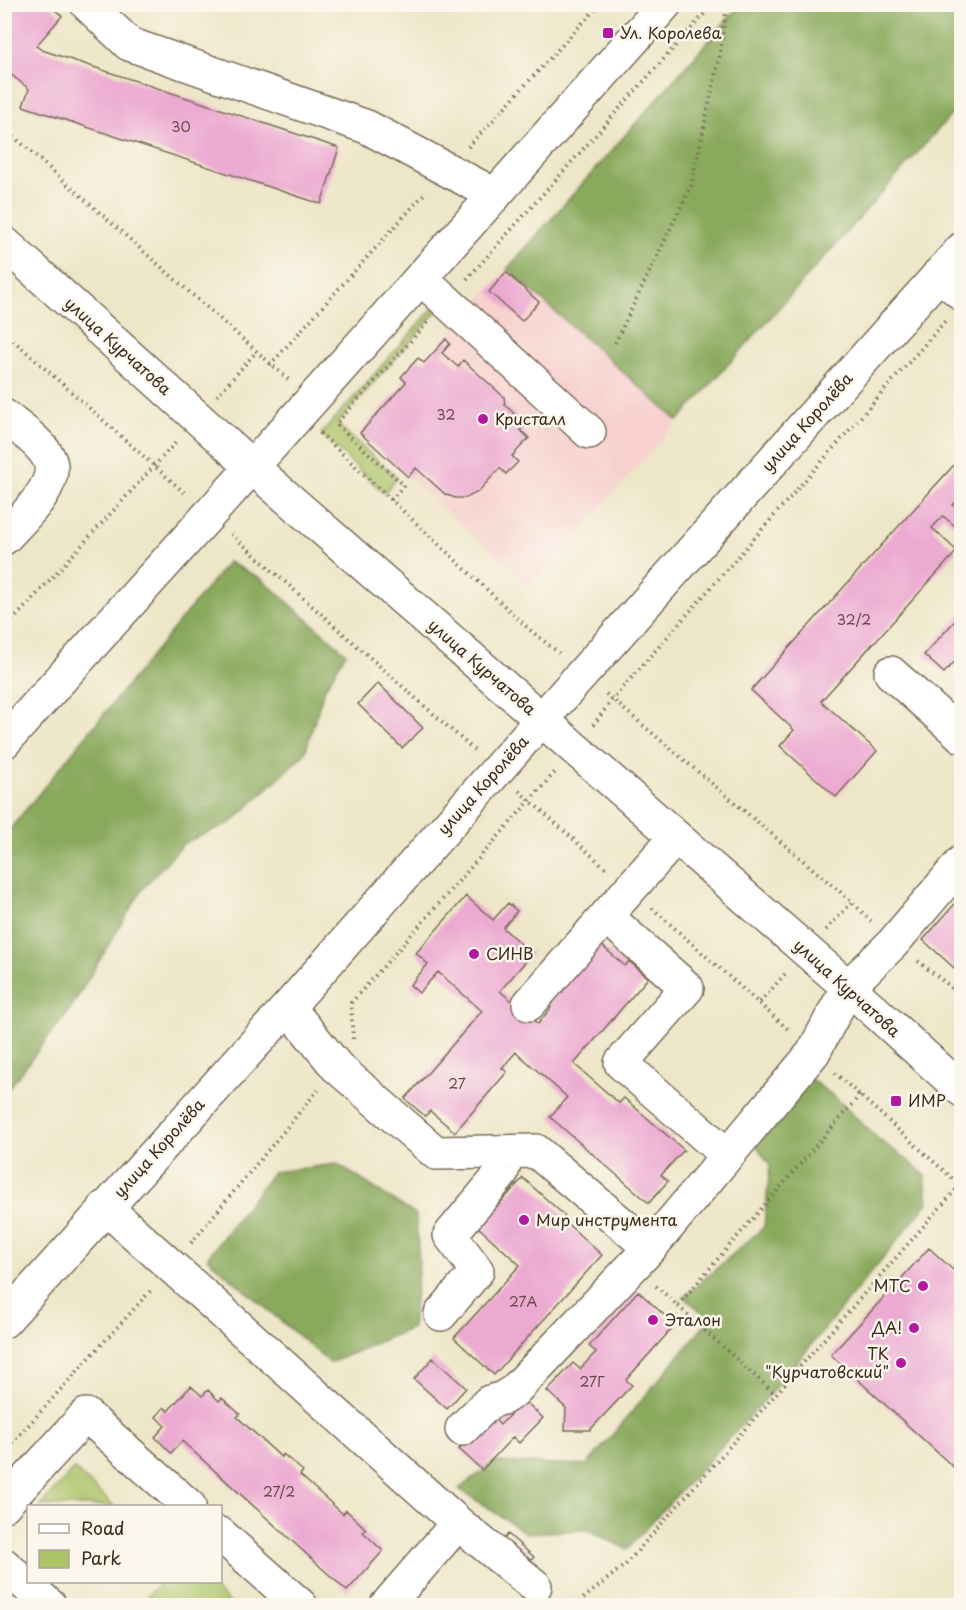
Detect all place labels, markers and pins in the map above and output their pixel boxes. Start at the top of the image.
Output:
place label: Ул. Королева [620,20,722,44]
marker: Ул. Королева [601,26,615,40]
place label: Кристалл [495,406,566,430]
marker: Кристалл [476,412,490,426]
place label: СИНВ [486,941,534,965]
marker: СИНВ [467,947,481,961]
place label: ИМР [908,1088,946,1112]
marker: ИМР [889,1094,903,1108]
place label: Мир инструмента [536,1207,677,1231]
marker: Мир инструмента [517,1213,531,1227]
place label: МТС [873,1273,911,1297]
marker: МТС [916,1279,930,1293]
place label: Эталон [665,1307,721,1331]
marker: Эталон [646,1313,660,1327]
place label: ДА! [871,1315,902,1339]
marker: ДА! [907,1321,921,1335]
place label: ТК "Курчатовский" [765,1341,889,1383]
marker: ТК "Курчатовский" [894,1356,908,1370]

